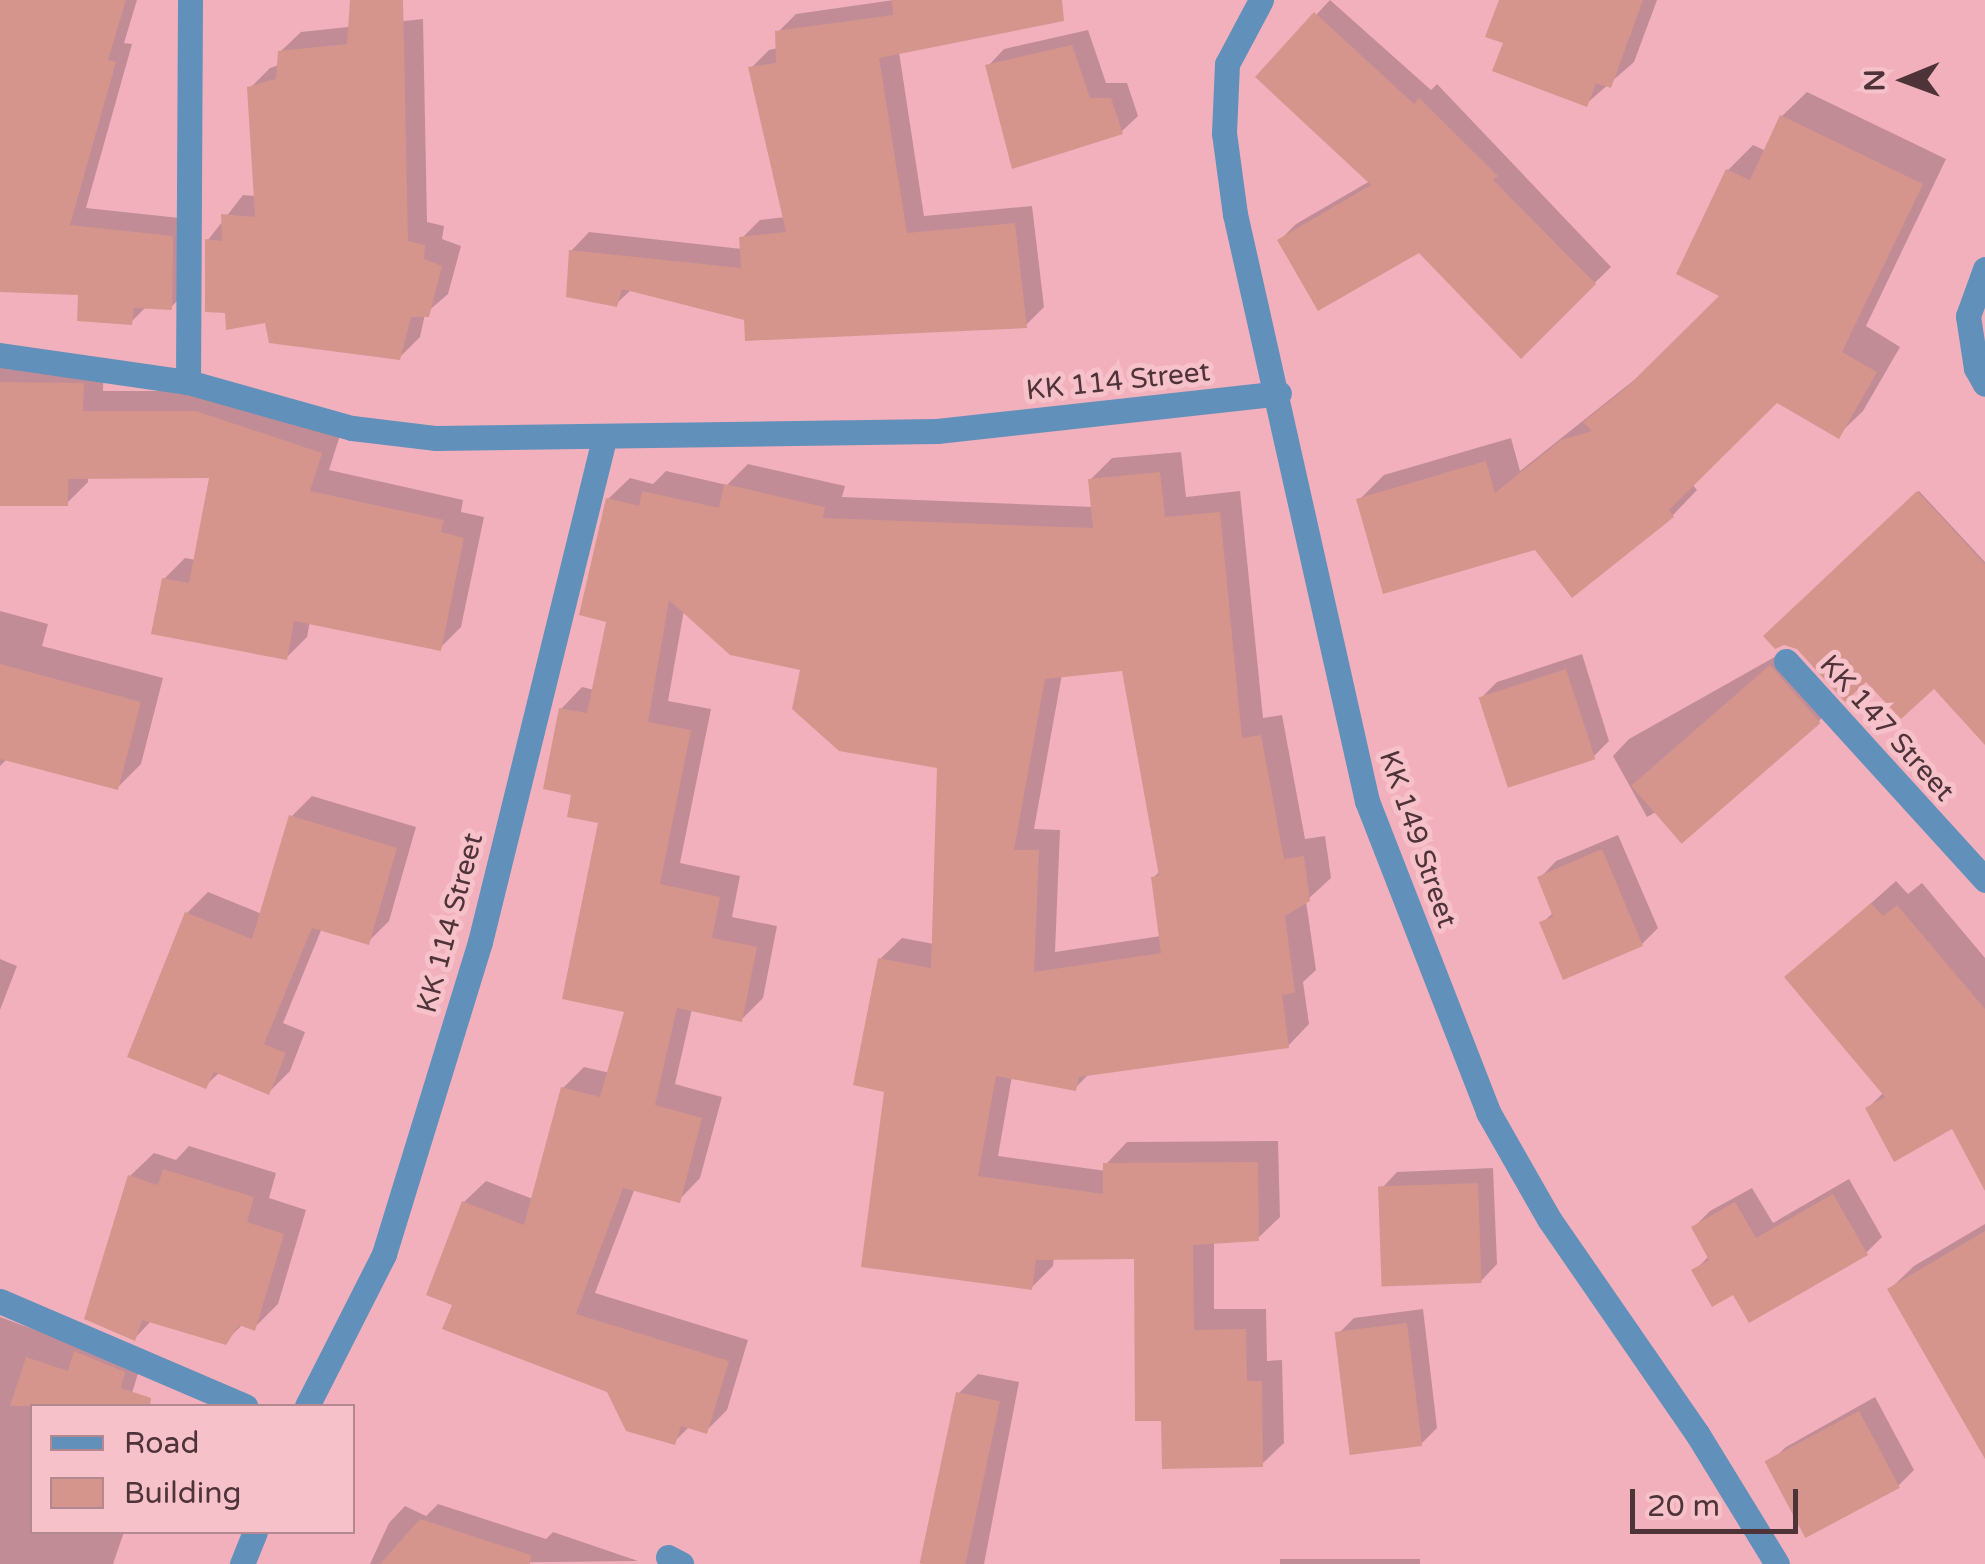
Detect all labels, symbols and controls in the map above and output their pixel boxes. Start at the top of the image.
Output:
north arrow [1855,30,1955,130]
text: N [1858,69,1892,92]
street label: KK 114 Street [1024,355,1212,407]
street label: KK 147 Street [1813,648,1961,808]
street label: KK 149 Street [1372,746,1464,932]
street label: KK 114 Street [410,829,490,1017]
legend [30,1404,355,1534]
text: Road [124,1425,199,1462]
scale bar [1635,1469,1802,1531]
text: Building [124,1475,241,1512]
text: 20 m [1647,1488,1720,1525]

